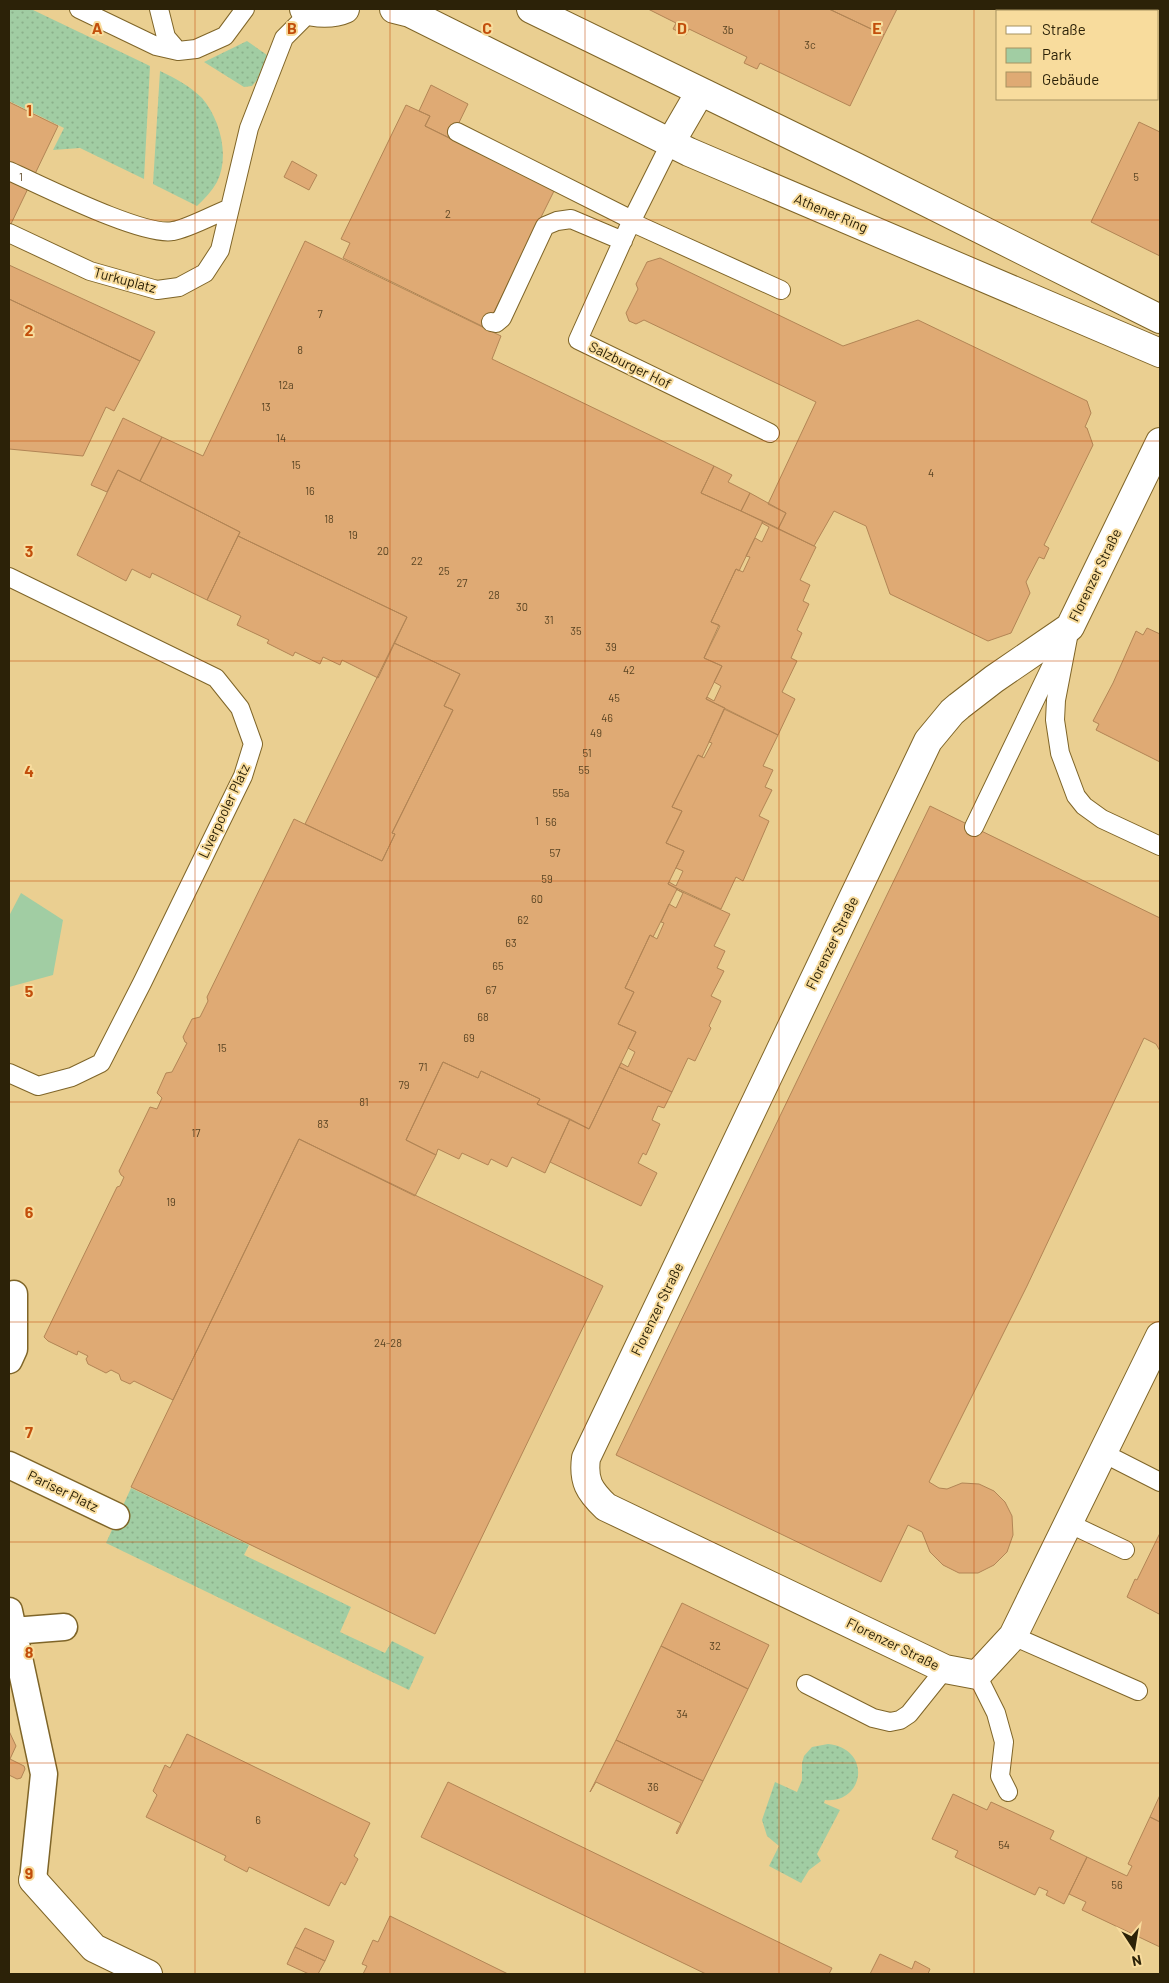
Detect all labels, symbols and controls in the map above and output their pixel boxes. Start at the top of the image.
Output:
legend [996,10,1159,100]
text: A [92,18,103,37]
text: B [287,18,297,37]
text: C [482,18,492,37]
text: D [677,18,687,37]
text: E [872,18,882,37]
text: Straße [1042,20,1086,38]
house number: 3b [722,23,734,36]
house number: 3c [804,38,816,51]
text: Park [1042,45,1072,63]
text: Gebäude [1042,70,1099,88]
text: 1 [26,100,32,119]
house number: 1 [19,170,23,183]
house number: 5 [1133,170,1139,183]
street label: Athener Ring [792,189,871,236]
house number: 2 [445,207,451,220]
street label: Turkuplatz [92,263,158,296]
house number: 7 [317,307,323,320]
text: 2 [25,320,34,339]
street label: Salzburger Hof [586,337,674,392]
house number: 8 [297,343,303,356]
house number: 12a [278,378,294,391]
house number: 13 [261,400,271,413]
house number: 14 [276,431,286,444]
house number: 15 [291,458,301,471]
house number: 4 [928,466,934,479]
house number: 16 [305,484,315,497]
house number: 18 [324,512,334,525]
street label: Florenzer Straße [1065,526,1124,624]
house number: 19 [348,528,358,541]
text: 3 [25,541,33,560]
house number: 20 [377,544,389,557]
house number: 22 [411,554,423,567]
house number: 25 [438,564,450,577]
house number: 27 [456,576,468,589]
house number: 28 [488,588,500,601]
house number: 30 [516,600,528,613]
house number: 31 [544,613,554,626]
house number: 35 [570,624,582,637]
house number: 39 [605,640,617,653]
house number: 42 [623,663,635,676]
house number: 45 [608,691,620,704]
house number: 46 [601,711,613,724]
house number: 49 [590,726,602,739]
house number: 51 [582,746,592,759]
text: 4 [24,761,34,780]
street label: Liverpooler Platz [194,761,253,861]
house number: 55 [578,763,590,776]
house number: 55a [553,786,569,799]
house number: 1 [535,814,539,827]
house number: 56 [545,815,557,828]
house number: 57 [550,846,560,859]
house number: 59 [541,872,553,885]
house number: 60 [531,892,543,905]
street label: Florenzer Straße [802,894,861,992]
house number: 62 [517,913,529,926]
house number: 63 [505,936,517,949]
house number: 65 [492,959,504,972]
text: 5 [25,981,34,1000]
house number: 67 [486,983,496,996]
house number: 68 [477,1010,489,1023]
house number: 69 [463,1031,475,1044]
house number: 15 [217,1041,227,1054]
house number: 71 [418,1060,428,1073]
house number: 79 [399,1078,410,1091]
house number: 81 [359,1095,369,1108]
house number: 83 [317,1117,329,1130]
house number: 17 [191,1126,201,1139]
house number: 19 [166,1195,176,1208]
text: 6 [25,1202,34,1221]
street label: Florenzer Straße [627,1260,686,1358]
house number: 24-28 [374,1336,402,1349]
text: 7 [25,1422,33,1441]
street label: Pariser Platz [25,1466,101,1515]
street label: Florenzer Straße [844,1614,942,1673]
house number: 32 [709,1639,721,1652]
text: 8 [25,1642,34,1661]
house number: 34 [676,1707,688,1720]
house number: 36 [647,1780,659,1793]
house number: 6 [255,1813,261,1826]
house number: 54 [998,1838,1010,1851]
text: 9 [25,1863,33,1882]
house number: 56 [1111,1878,1123,1891]
north arrow [1109,1923,1159,1973]
text: N [1130,1952,1143,1970]

